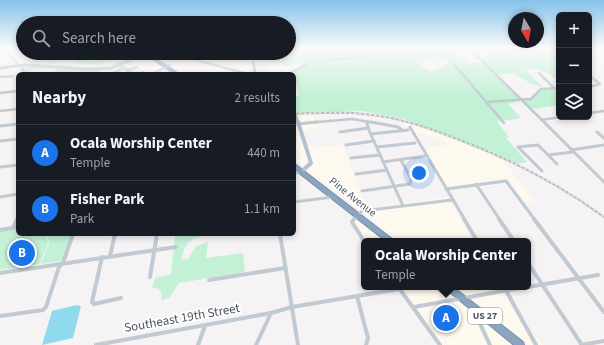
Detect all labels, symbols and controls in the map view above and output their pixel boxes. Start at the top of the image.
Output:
north arrow [508,12,544,48]
map controls [556,12,592,120]
button: + [556,12,592,48]
search box [16,16,296,60]
icon: search [30,27,52,49]
text: Search here [62,28,136,49]
button: − [556,48,592,84]
button: layers [556,84,592,120]
text: Nearby [32,86,86,110]
text: 2 results [235,89,280,107]
text: Ocala Worship Center [70,133,212,154]
text: A [41,144,49,162]
text: 440 m [247,144,280,162]
text: Temple [70,154,110,172]
your location [409,163,429,183]
street label: Pine Avenue [326,174,380,221]
text: Fisher Park [70,189,144,210]
text: B [41,200,49,218]
text: 1.1 km [244,200,280,218]
text: Park [70,210,94,228]
pin: B [9,238,35,268]
popup [361,238,531,290]
text: Ocala Worship Center [375,245,517,266]
text: Temple [375,266,415,284]
street label: Southeast 19th Street [123,299,242,337]
pin: A [433,303,459,333]
road number: US 27 [468,308,502,324]

